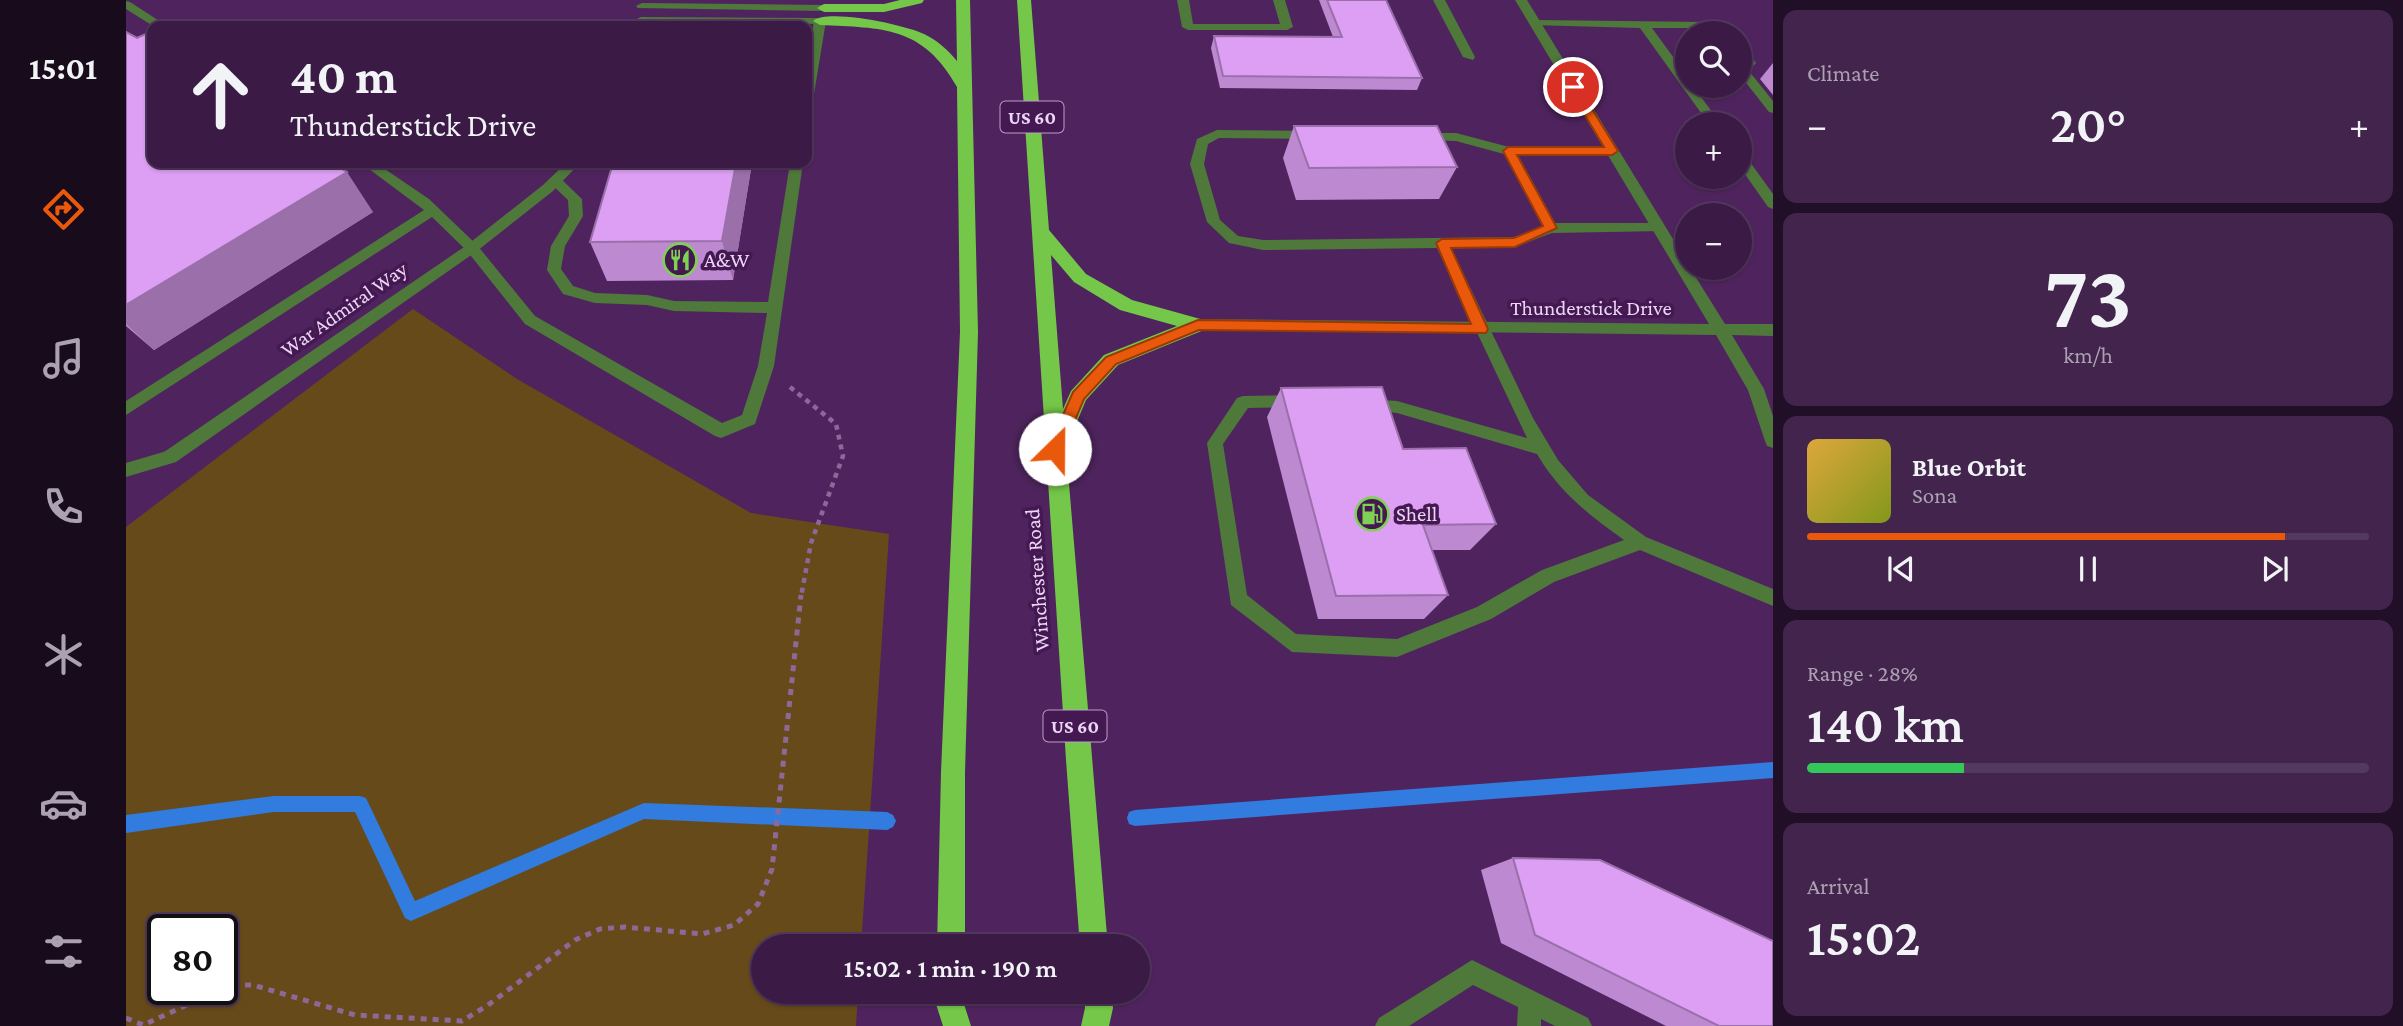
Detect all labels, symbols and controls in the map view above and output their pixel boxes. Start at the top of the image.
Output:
map controls [1675,21,1752,280]
button: search [1675,21,1752,98]
icon: ahead [175,49,266,140]
text: 40 m [290,49,397,104]
text: 15:01 [29,50,97,86]
pin [1543,57,1603,117]
text: Climate [1807,60,1879,86]
icon: arrive [1554,68,1592,106]
text: 20° [2050,95,2126,153]
road number: US 60 [1000,102,1063,132]
text: − [1807,104,1827,146]
text: + [2349,104,2369,146]
text: Thunderstick Drive [290,107,536,143]
button: + [1675,112,1752,189]
icon: directions [39,185,88,234]
button: − [1675,203,1752,280]
restaurant icon: A&W [661,241,699,279]
text: 73 [2044,245,2132,347]
place label: A&W [704,248,750,272]
street label: War Admiral Way [276,256,412,361]
street label: Thunderstick Drive [1510,296,1672,320]
icon: music [39,334,88,383]
text: km/h [2063,342,2113,368]
position arrow [1018,412,1092,486]
text: Blue Orbit [1912,453,2026,482]
icon: phone [39,482,88,531]
text: Sona [1912,482,1957,508]
fuel station icon: Shell [1353,495,1391,533]
place label: Shell [1396,502,1437,526]
street label: Winchester Road [1020,508,1054,652]
icon: previous [1882,550,1920,588]
icon: pause [2069,550,2107,588]
icon: next [2256,550,2294,588]
icon: climate [39,630,88,679]
text: Range · 28% [1807,660,1918,686]
text: 140 km [1807,695,1964,753]
road number: US 60 [1044,710,1107,741]
icon: car [39,779,88,828]
text: Arrival [1807,873,1870,899]
text: 15:02 [1807,908,1920,966]
speed limit sign: 80 [147,914,238,1005]
icon: filters [39,927,88,976]
text: 15:02 · 1 min · 190 m [844,954,1057,983]

